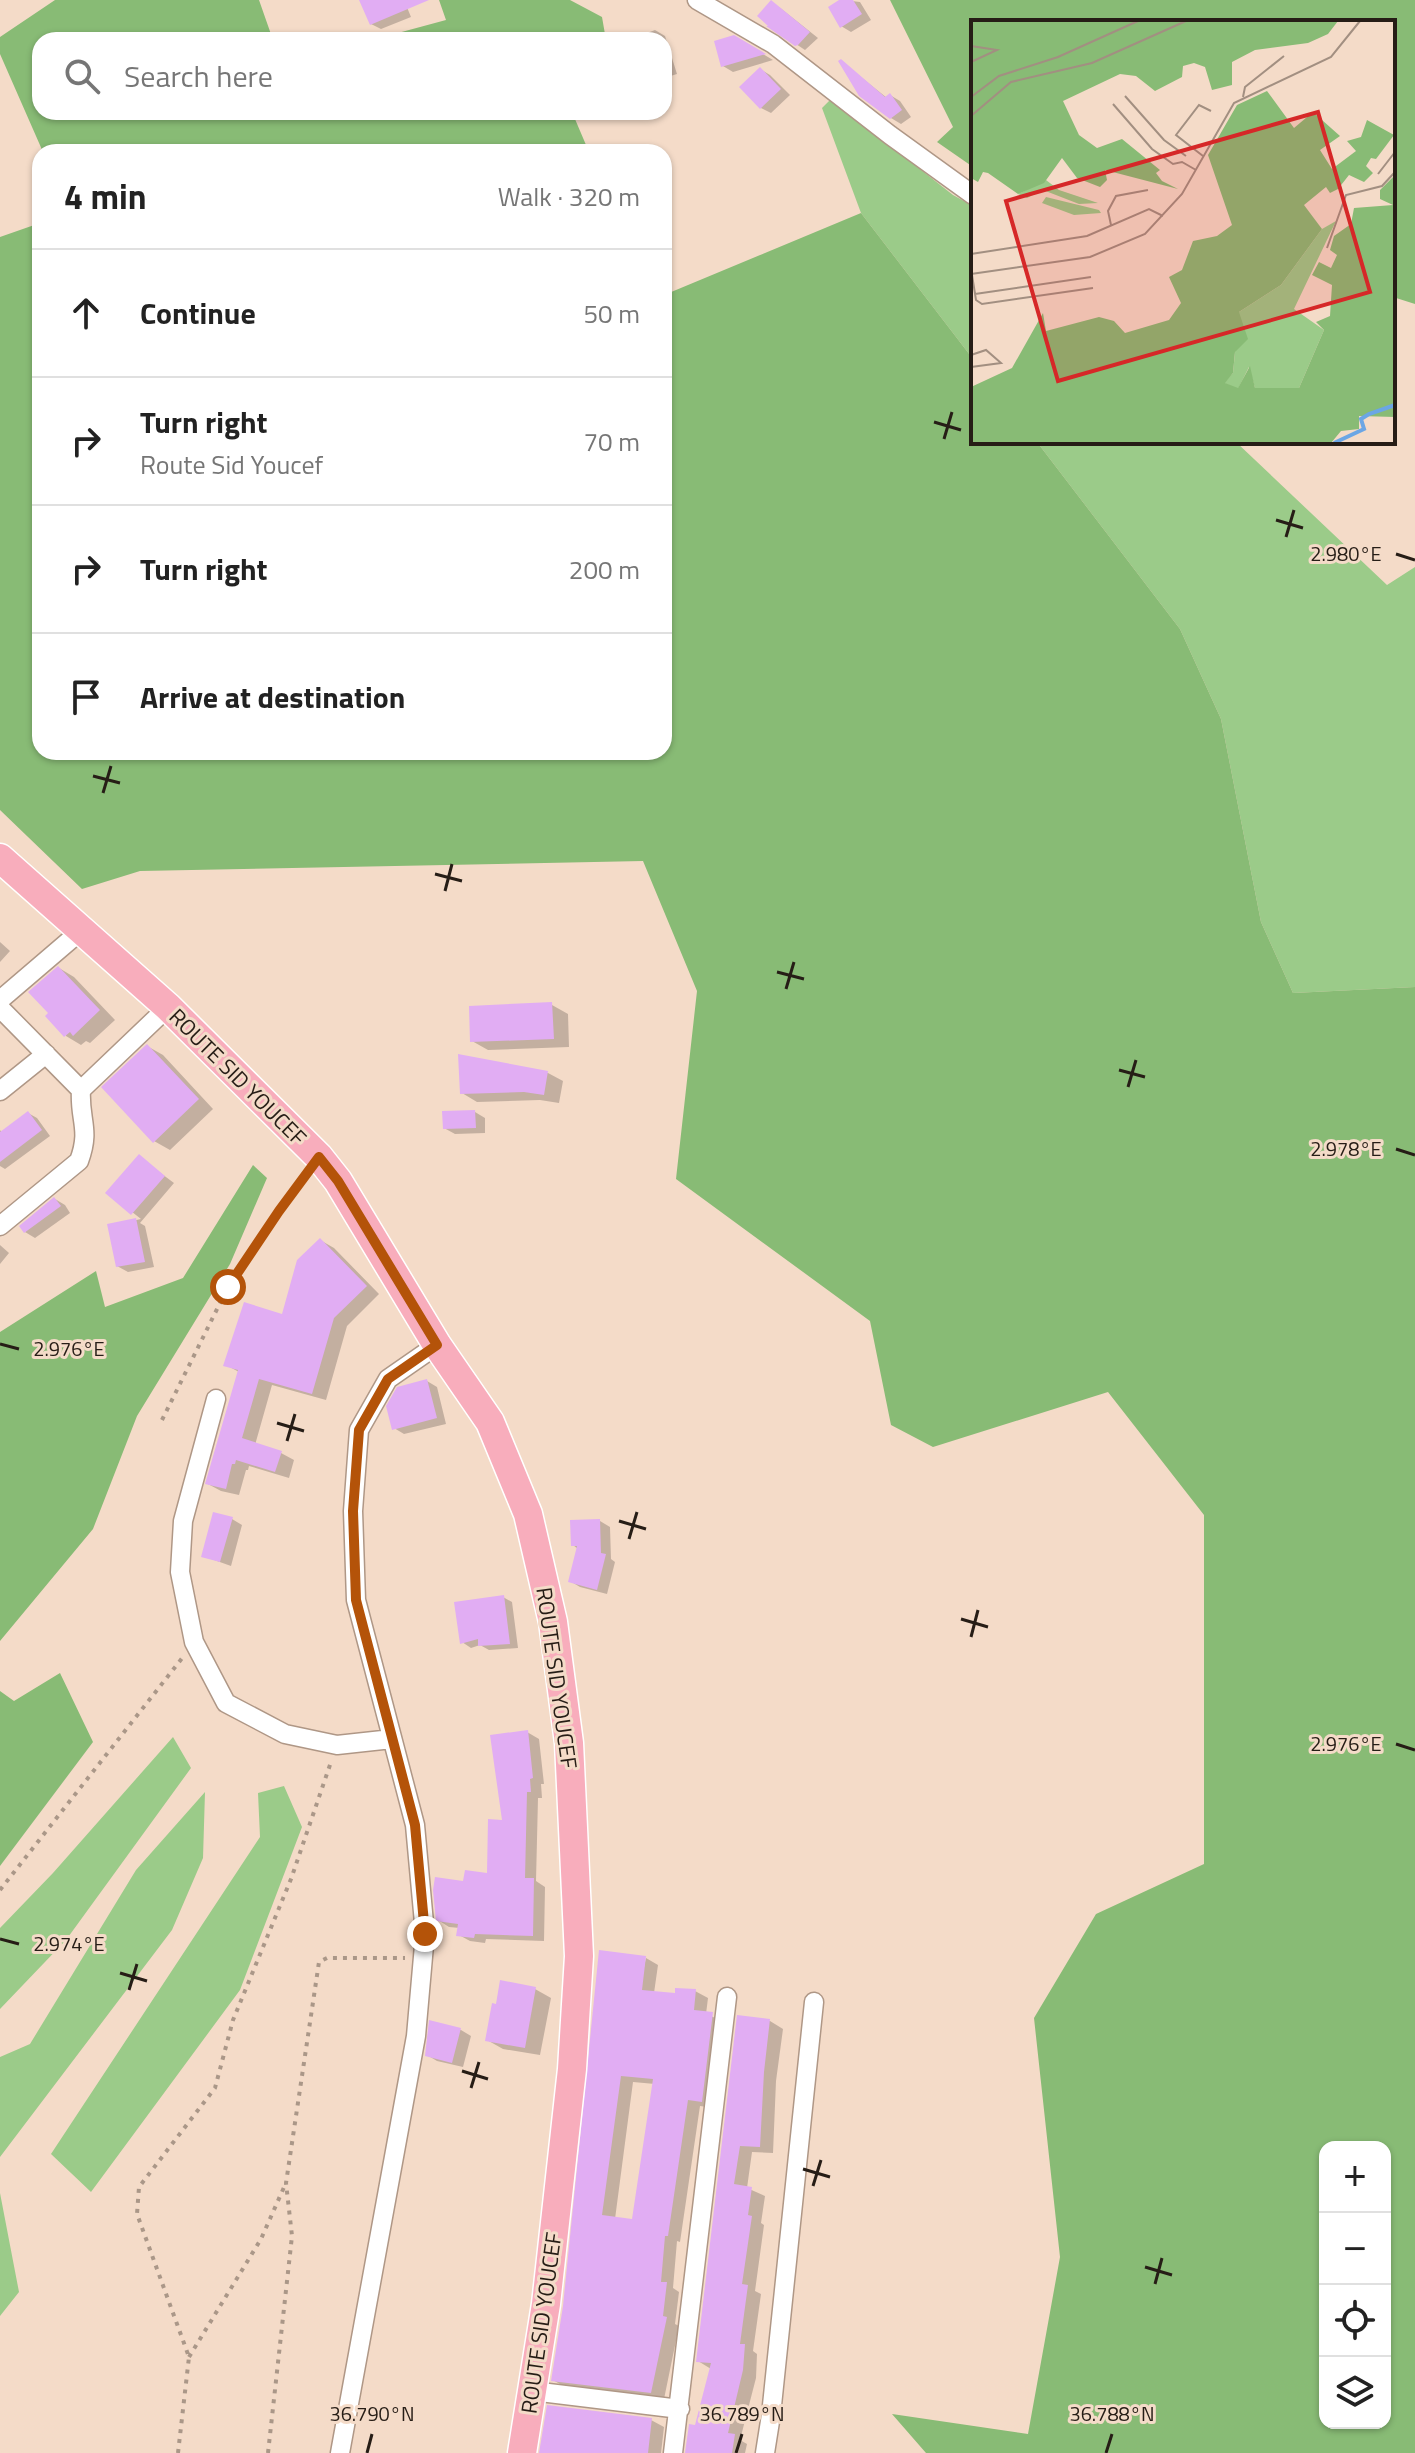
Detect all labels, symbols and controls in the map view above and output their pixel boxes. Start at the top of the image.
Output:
inset map [971,20,1395,444]
search box [32,32,672,120]
text: Search here [124,53,273,99]
icon: search [60,54,104,98]
text: 4 min [64,170,147,222]
text: Walk · 320 m [498,177,640,216]
text: Continue [140,290,256,336]
icon: ahead [64,291,108,335]
text: 50 m [583,294,640,333]
text: Turn right [140,399,268,445]
icon: right [64,419,108,463]
text: 70 m [583,422,640,461]
text: Route Sid Youcef [140,445,323,484]
text: 2.980°E [1310,538,1382,569]
text: Turn right [140,546,268,592]
icon: right [64,547,108,591]
text: 200 m [569,550,640,589]
text: Arrive at destination [140,674,405,720]
icon: arrive [64,675,108,719]
street label: ROUTE SID YOUCEF [161,1000,315,1154]
text: 2.978°E [1310,1133,1382,1164]
route start [210,1269,246,1305]
text: 2.976°E [33,1333,105,1364]
street label: ROUTE SID YOUCEF [527,1585,587,1771]
text: 2.976°E [1310,1728,1382,1759]
route end [407,1916,443,1952]
text: 2.974°E [33,1928,105,1959]
map controls [1319,2141,1391,2429]
button: + [1319,2141,1391,2213]
button: − [1319,2213,1391,2285]
street label: ROUTE SID YOUCEF [511,2230,571,2416]
button: locate [1319,2285,1391,2357]
button: layers [1319,2357,1391,2429]
text: 36.790°N [329,2398,415,2429]
text: 36.789°N [699,2398,785,2429]
text: 36.788°N [1069,2398,1155,2429]

